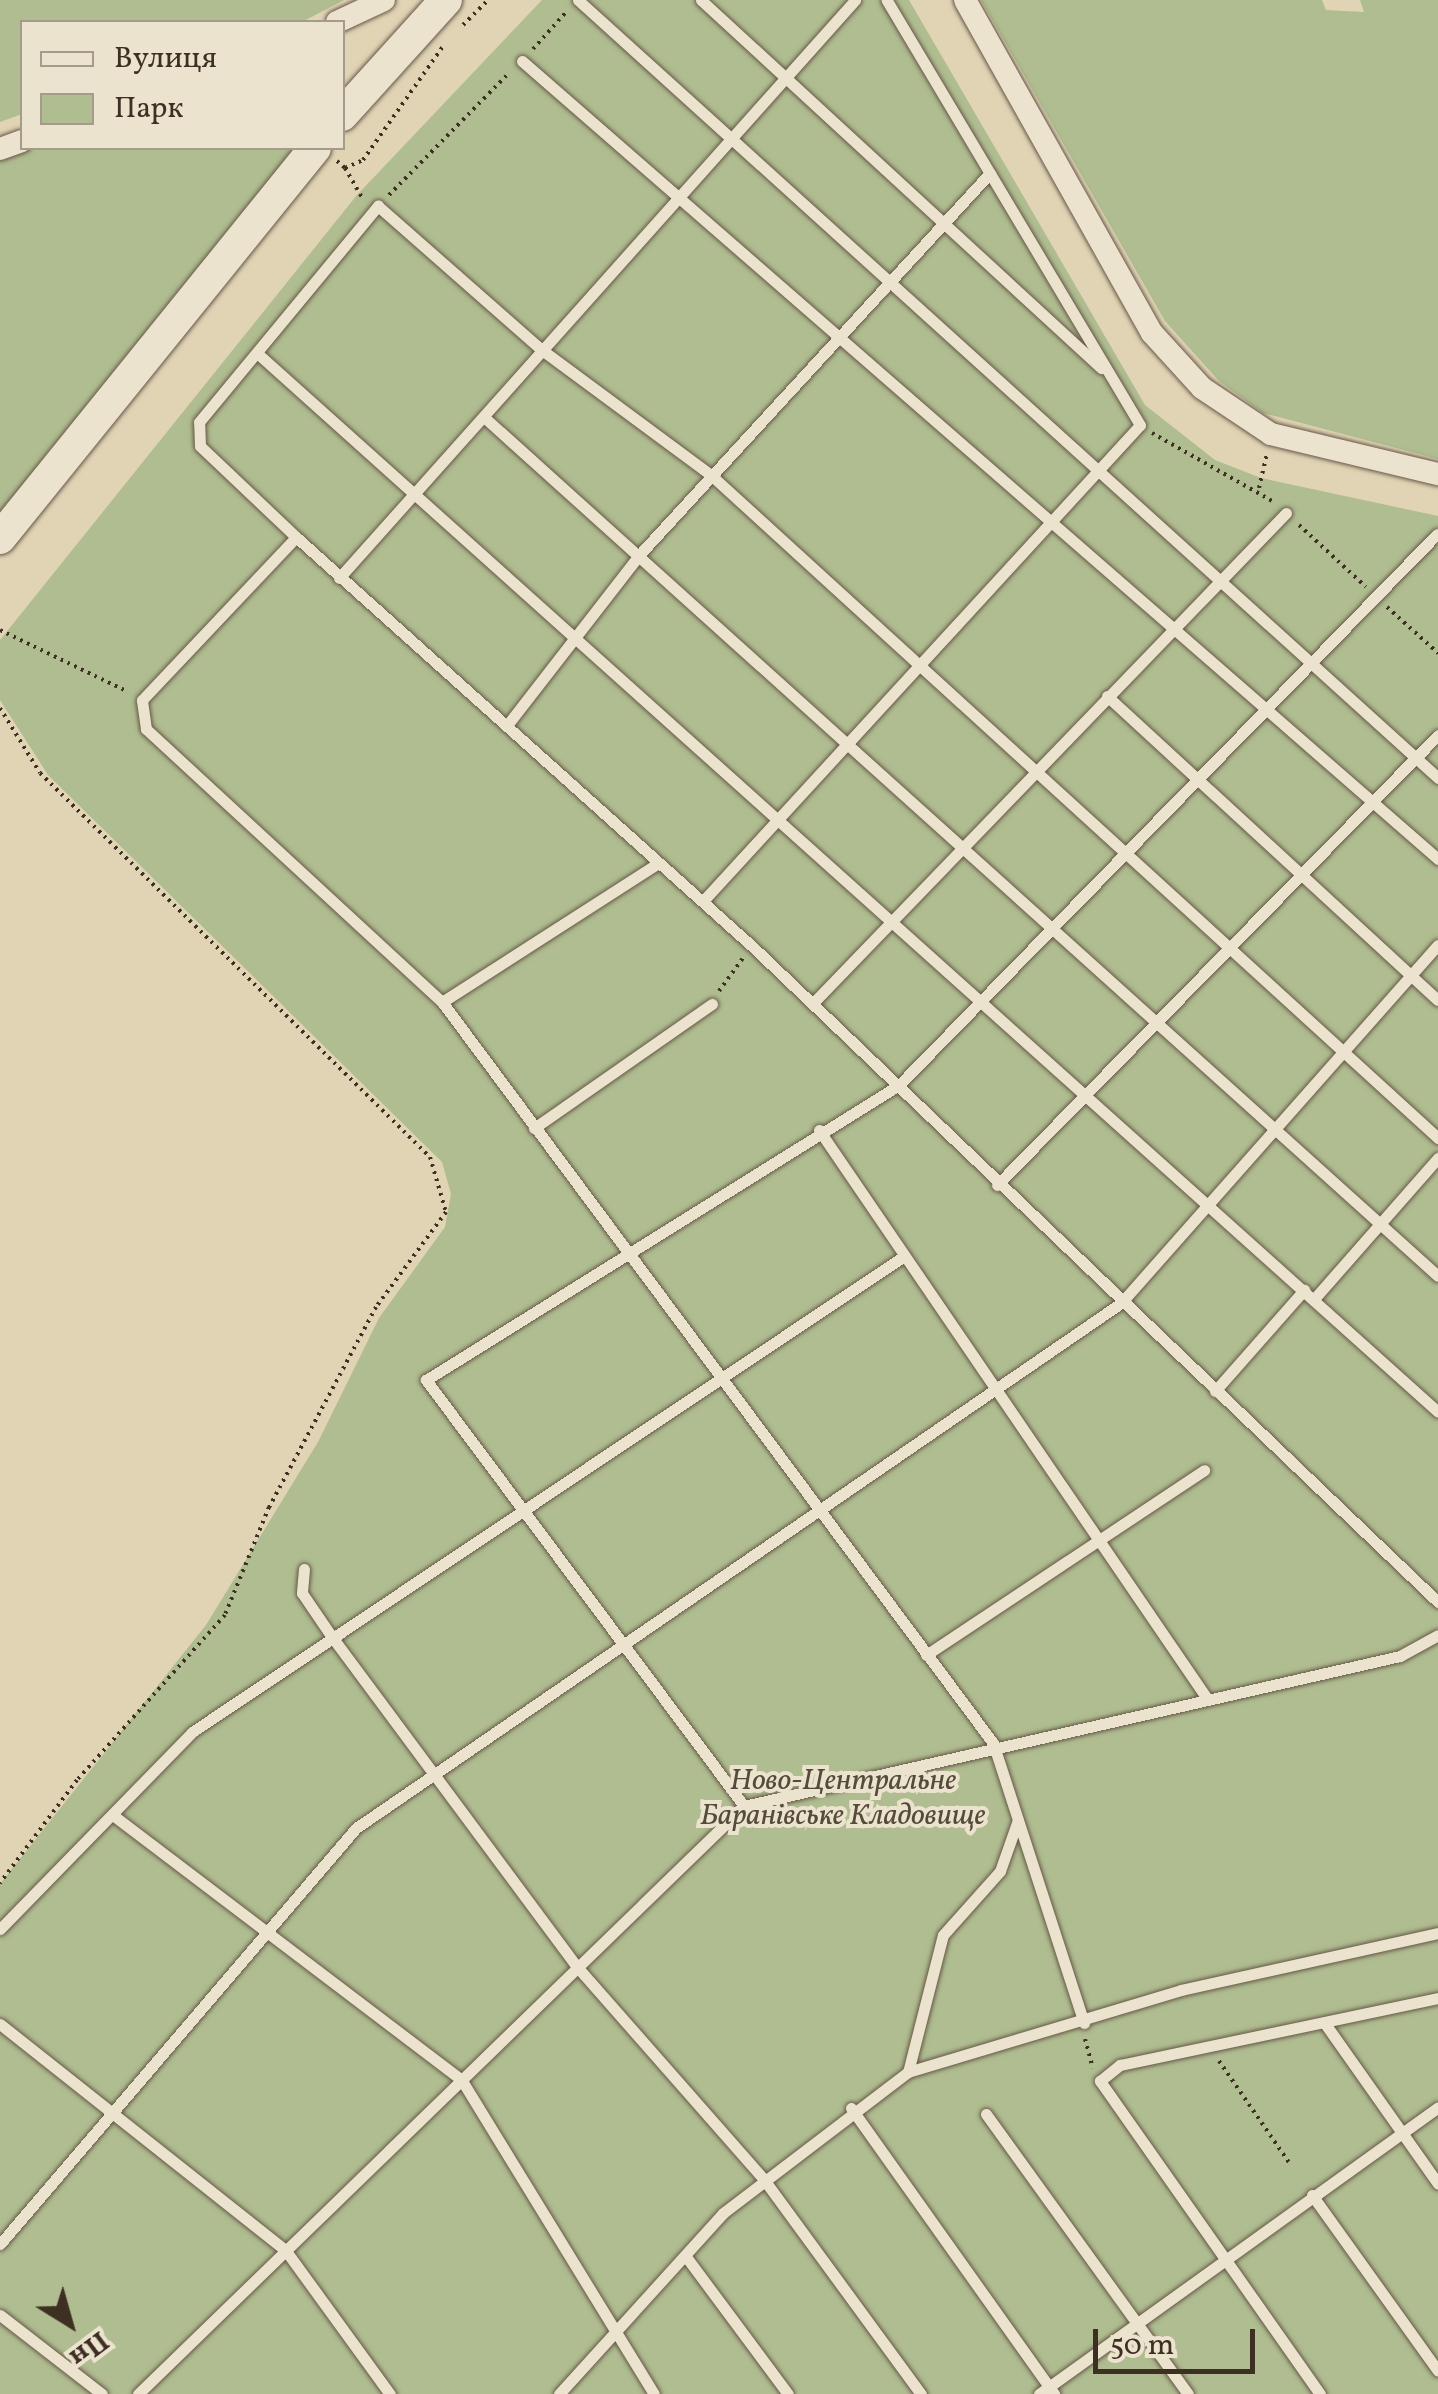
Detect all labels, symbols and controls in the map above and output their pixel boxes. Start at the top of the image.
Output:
legend [20,20,345,150]
text: Вулиця [114,38,217,80]
text: Парк [114,88,183,130]
park label: Ново-Центральне Баранівське Кладовище [700,1763,986,1834]
north arrow [20,2274,120,2374]
scale bar [1098,2309,1260,2371]
text: Пн [61,2321,116,2376]
text: 50 m [1110,2325,1174,2367]

